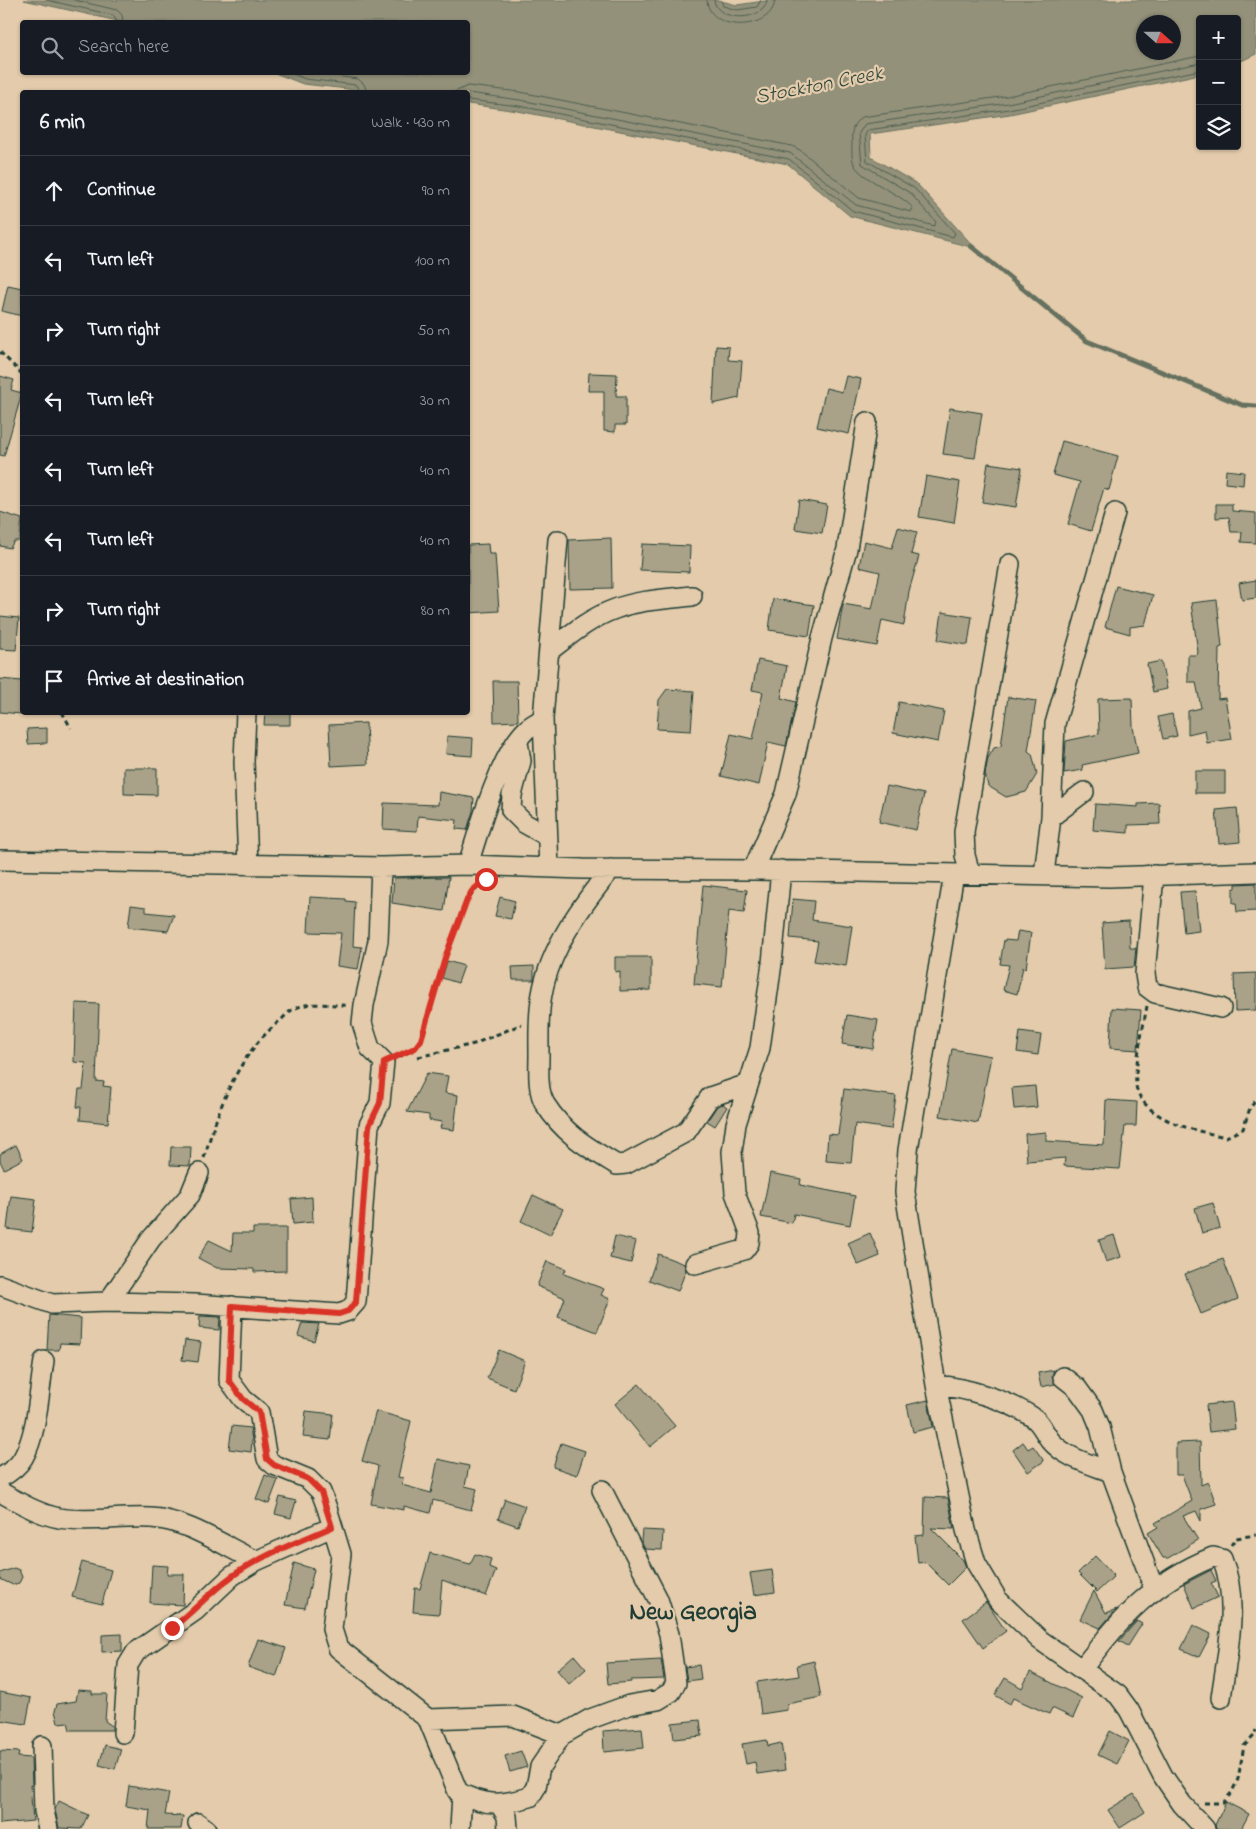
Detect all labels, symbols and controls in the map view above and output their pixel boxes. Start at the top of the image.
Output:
north arrow [1136,15,1181,60]
map controls [1196,15,1241,150]
button: + [1196,15,1241,60]
search box [20,20,470,75]
icon: search [38,34,66,62]
text: Search here [78,34,169,61]
water label: Stockton Creek [753,59,886,113]
button: − [1196,60,1241,105]
button: layers [1196,105,1241,150]
text: 6 min [40,108,85,138]
text: Walk · 430 m [371,111,450,135]
icon: ahead [40,177,68,205]
text: Continue [87,177,155,204]
text: 90 m [422,179,450,203]
icon: left [40,247,68,275]
text: Turn left [87,247,154,274]
text: 100 m [415,249,450,273]
icon: right [40,317,68,345]
text: Turn right [87,317,160,344]
text: 50 m [418,319,450,343]
icon: left [40,387,68,415]
text: Turn left [87,387,154,414]
text: 30 m [420,389,450,413]
icon: left [40,457,68,485]
text: Turn left [87,457,154,484]
text: 40 m [420,459,450,483]
icon: left [40,527,68,555]
text: Turn left [87,527,154,554]
text: 40 m [420,529,450,553]
icon: right [40,597,68,625]
text: Turn right [87,597,160,624]
text: 80 m [421,599,450,623]
icon: arrive [40,667,68,695]
text: Arrive at destination [87,667,244,694]
route start [475,868,498,891]
district label: New Georgia [629,1595,757,1633]
route end [161,1617,184,1640]

